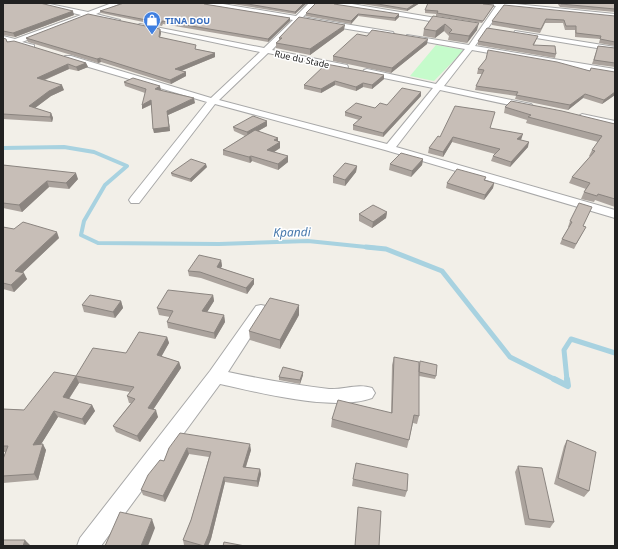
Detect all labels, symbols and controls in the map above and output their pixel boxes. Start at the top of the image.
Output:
shop icon: TINA DOU [142,10,162,35]
place label: TINA DOU [165,14,210,27]
street label: Rue du Stade [273,47,331,71]
water label: Kpandi [273,223,312,241]

